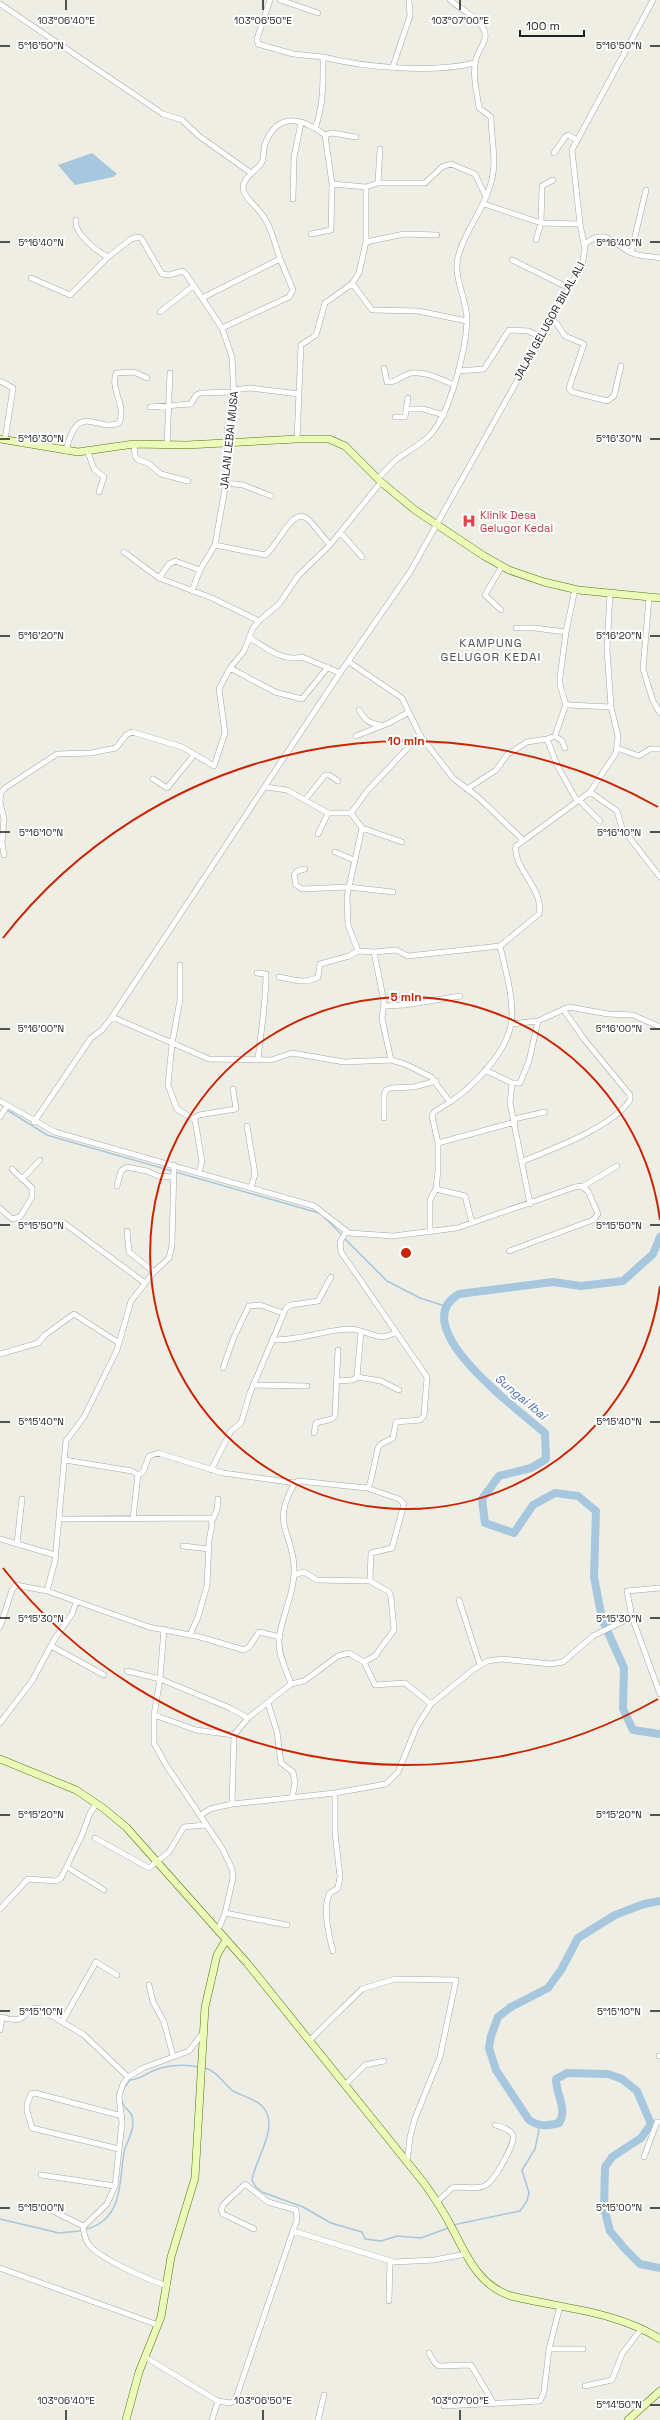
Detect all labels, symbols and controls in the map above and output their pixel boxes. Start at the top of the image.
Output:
scale bar [520,12,584,38]
text: 103°06'40"E [37,14,95,27]
text: 103°06'50"E [234,14,292,27]
text: 103°07'00"E [431,14,489,27]
text: 100 m [526,18,560,34]
text: 5°16'50"N [18,39,64,52]
text: 5°16'50"N [596,39,642,52]
text: 5°16'40"N [18,236,64,249]
text: 5°16'40"N [596,236,642,249]
street label: JALAN GELUGOR BILAL ALI [510,259,588,383]
street label: JALAN LEBAI MUSA [217,390,241,490]
text: 5°16'30"N [18,432,64,445]
text: 5°16'30"N [596,432,642,445]
place label: Klinik Desa Gelugor Kedai [480,508,553,535]
hospital icon: Klinik Desa Gelugor Kedai [461,513,477,529]
text: 5°16'20"N [18,629,64,642]
text: 5°16'20"N [596,629,642,642]
district label: KAMPUNG GELUGOR KEDAI [440,635,542,665]
text: 10 min [387,733,425,749]
text: 5°16'10"N [19,826,63,839]
text: 5°16'10"N [597,826,641,839]
text: 5 min [390,989,422,1005]
text: 5°16'00"N [18,1022,64,1035]
text: 5°16'00"N [596,1022,642,1035]
text: 5°15'50"N [18,1219,64,1232]
text: 5°15'50"N [596,1219,642,1232]
centre of rings [399,1246,413,1260]
water label: Sungai Ibai [492,1371,552,1425]
text: 5°15'40"N [18,1415,64,1428]
text: 5°15'40"N [596,1415,642,1428]
text: 5°15'30"N [18,1612,64,1625]
text: 5°15'30"N [596,1612,642,1625]
text: 5°15'20"N [18,1808,64,1821]
text: 5°15'20"N [596,1808,642,1821]
text: 5°15'10"N [19,2005,63,2018]
text: 5°15'10"N [597,2005,641,2018]
text: 5°15'00"N [18,2201,64,2214]
text: 5°15'00"N [596,2201,642,2214]
text: 103°06'40"E [37,2394,95,2407]
text: 103°06'50"E [234,2394,292,2407]
text: 103°07'00"E [431,2394,489,2407]
text: 5°14'50"N [596,2398,642,2411]

